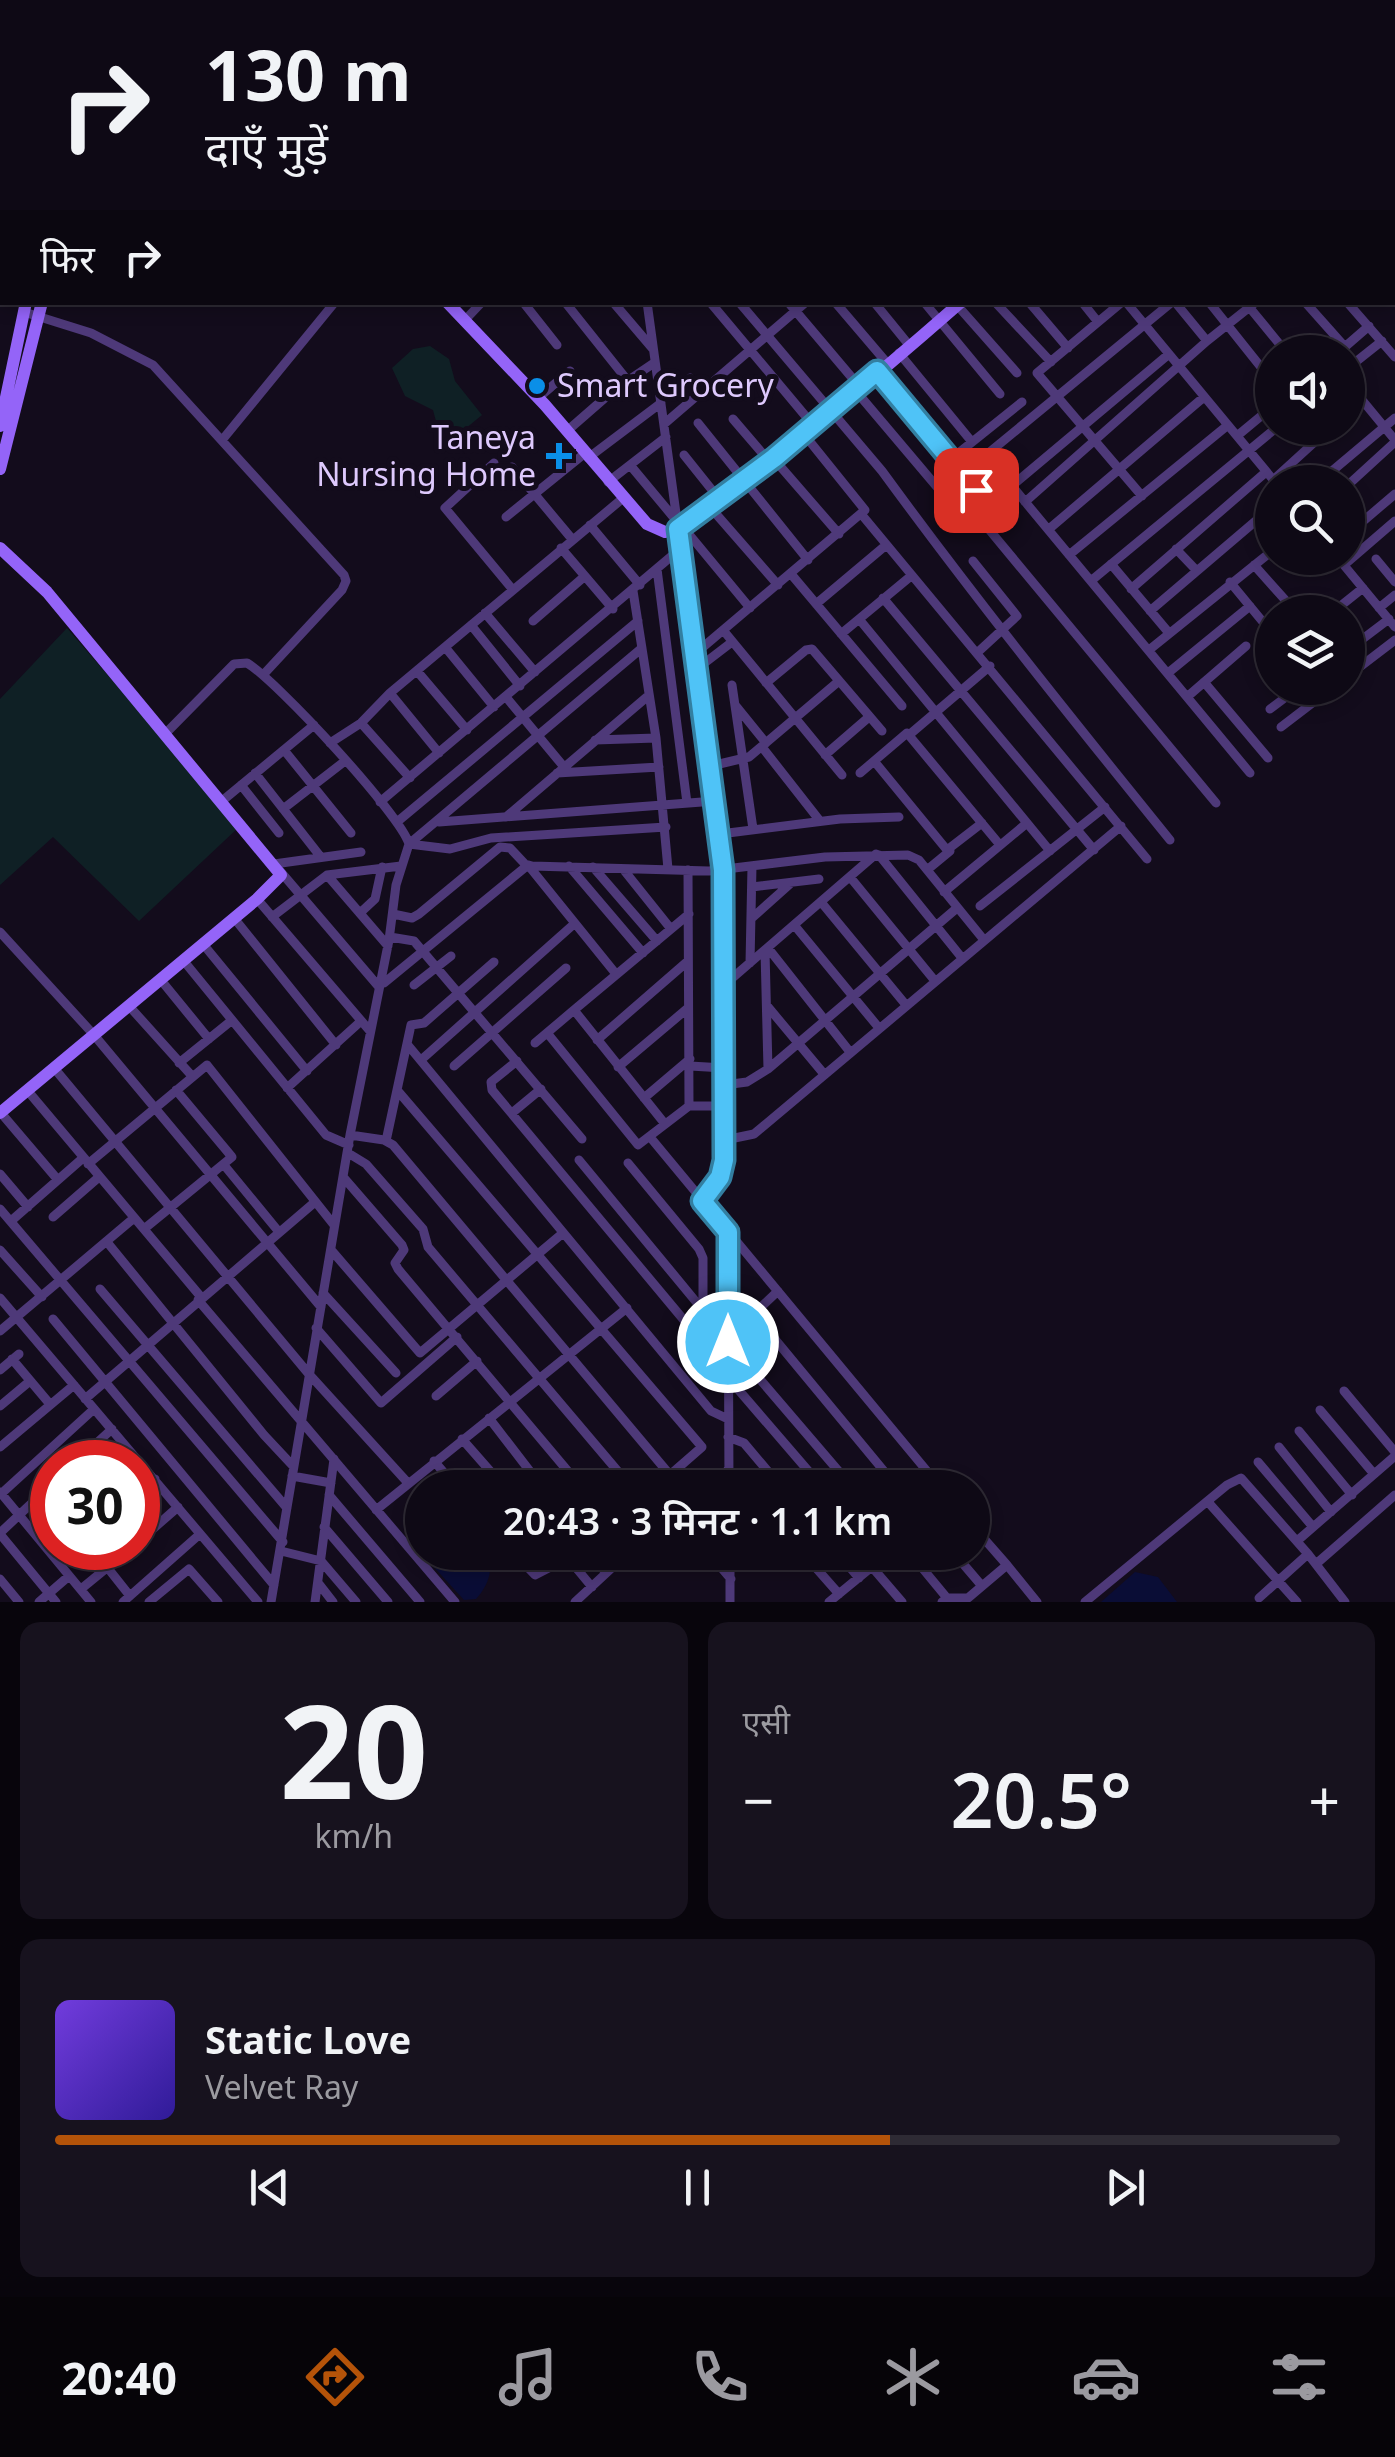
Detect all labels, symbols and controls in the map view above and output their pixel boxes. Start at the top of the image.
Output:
text: 130 m [205,26,412,122]
icon: right [40,40,170,170]
text: दाएँ मुड़ें [205,117,328,178]
icon: right [115,230,170,285]
text: फिर [40,232,95,284]
map controls [1255,335,1365,705]
button: sound [1255,335,1365,445]
place label: Smart Grocery [557,363,774,406]
marker: Smart Grocery [526,375,548,397]
place label: Taneya Nursing Home [316,415,536,495]
marker: Taneya Nursing Home [546,443,572,469]
pin [934,448,1019,533]
icon: arrive [949,463,1004,518]
button: search [1255,465,1365,575]
button: layers [1255,595,1365,705]
position arrow [676,1290,780,1394]
speed limit sign: 30 [30,1440,160,1570]
text: 20:43 · 3 मिनट · 1.1 km [503,1494,892,1546]
text: 20 [279,1660,428,1837]
text: एसी [743,1700,790,1743]
text: 20.5° [951,1748,1132,1850]
text: − [743,1762,774,1837]
text: + [1309,1762,1340,1837]
text: km/h [314,1814,393,1857]
text: Static Love [205,2013,411,2065]
text: Velvet Ray [205,2065,358,2108]
icon: previous [242,2160,297,2215]
icon: pause [670,2160,725,2215]
icon: next [1098,2160,1153,2215]
icon: directions [300,2342,370,2412]
icon: music [493,2342,563,2412]
icon: phone [685,2342,755,2412]
icon: climate [878,2342,948,2412]
icon: car [1071,2342,1141,2412]
icon: filters [1264,2342,1334,2412]
text: 20:40 [61,2347,177,2408]

